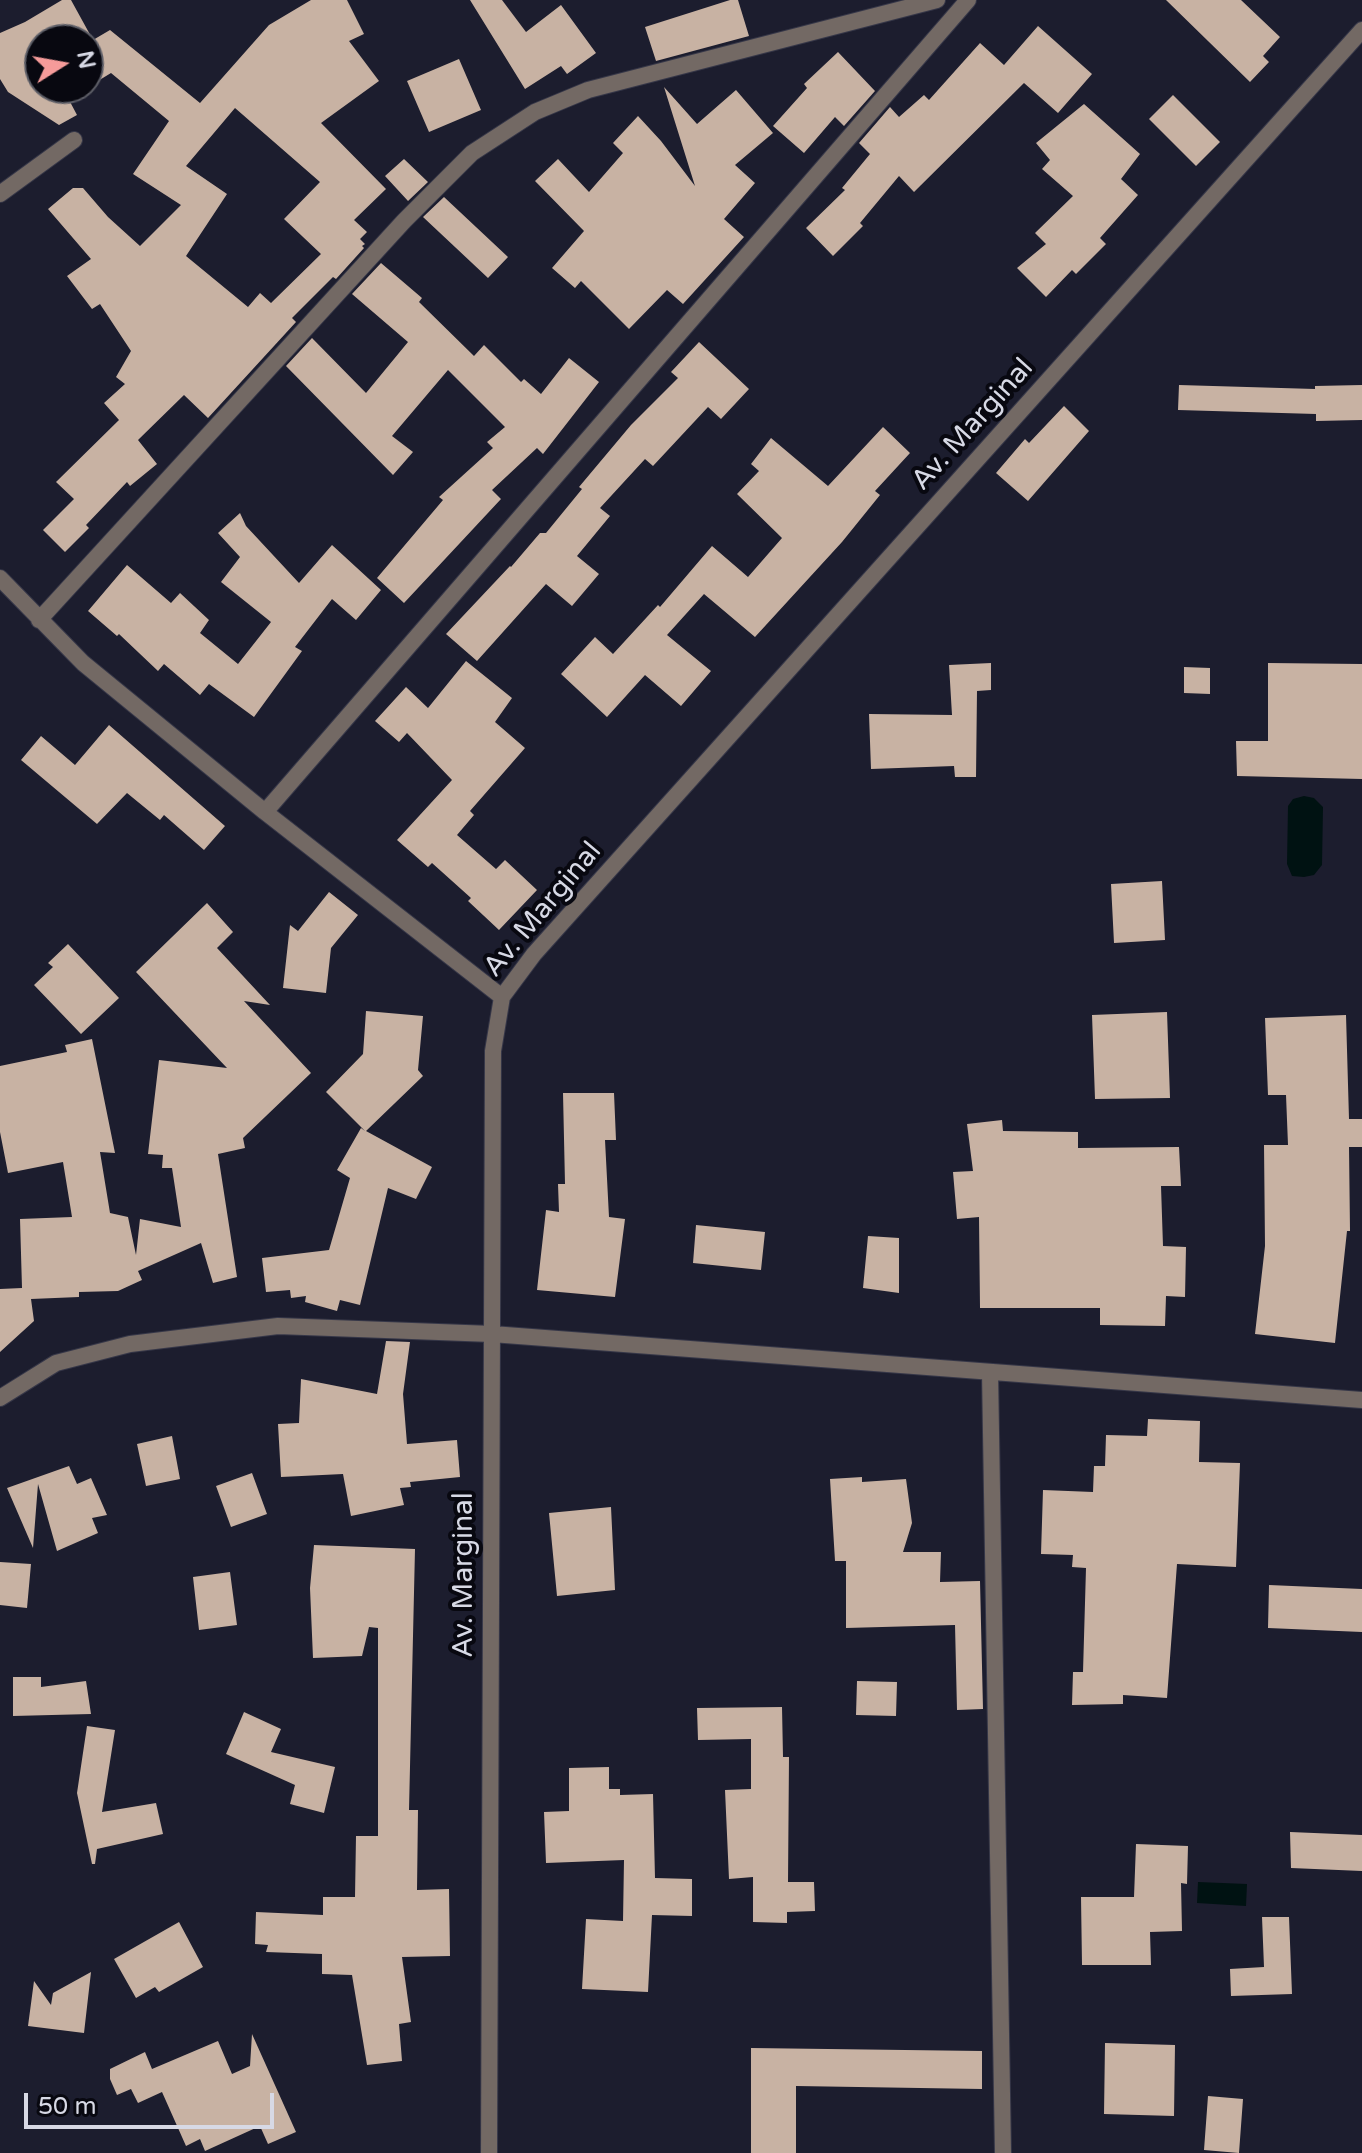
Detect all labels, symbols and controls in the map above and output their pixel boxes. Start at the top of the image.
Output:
north arrow [24,24,104,104]
text: N [71,49,100,71]
street label: Av. Marginal [905,352,1041,498]
street label: Av. Marginal [477,836,609,984]
street label: Av. Marginal [448,1492,482,1658]
scale bar [28,2077,278,2127]
text: 50 m [38,2092,96,2121]

